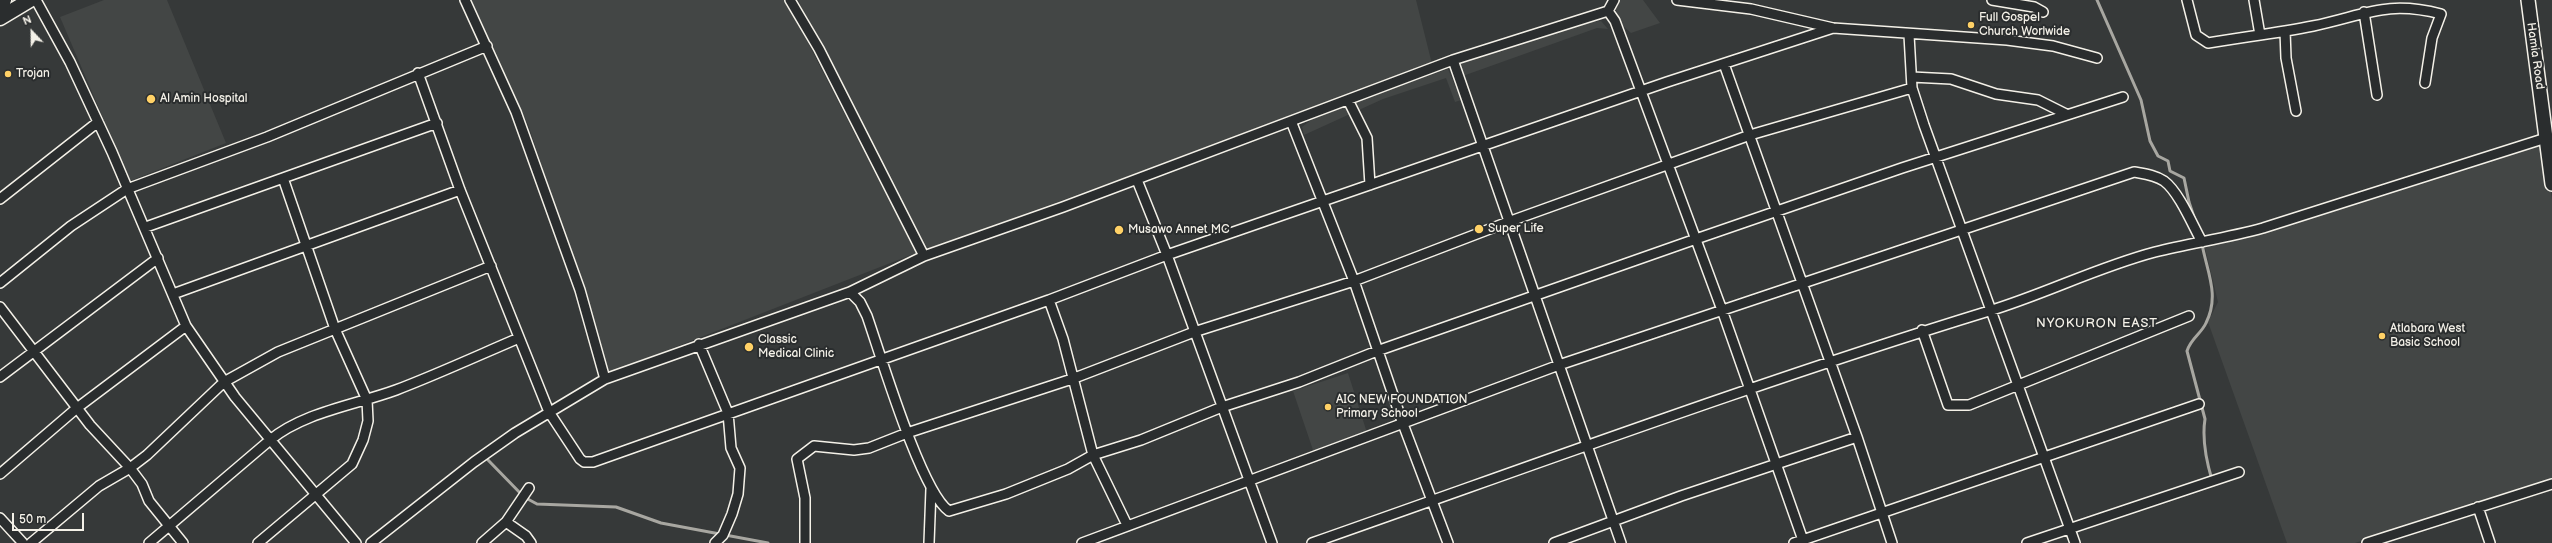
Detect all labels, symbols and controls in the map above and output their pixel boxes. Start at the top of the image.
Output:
place label: Full Gospel Church Worlwide [1979,11,2070,39]
north arrow [12,12,52,52]
text: N [21,13,34,28]
marker: Full Gospel Church Worlwide [1966,20,1976,30]
street label: Hamia Road [2523,22,2547,90]
place label: Trojan [16,67,50,81]
marker: Trojan [3,69,13,79]
place label: Al Amin Hospital [160,92,247,106]
marker: Al Amin Hospital [145,93,157,105]
place label: Super Life [1488,222,1544,236]
place label: Musawo Annet MC [1128,223,1230,237]
marker: Super Life [1473,223,1485,235]
marker: Musawo Annet MC [1113,224,1125,236]
district label: NYOKURON EAST [2036,316,2158,332]
place label: Atlabara West Basic School [2390,322,2465,350]
marker: Atlabara West Basic School [2377,331,2387,341]
place label: Classic Medical Clinic [758,333,834,361]
marker: Classic Medical Clinic [743,341,755,353]
place label: AIC NEW FOUNDATION Primary School [1336,393,1468,421]
marker: AIC NEW FOUNDATION Primary School [1323,402,1333,412]
scale bar [14,505,86,531]
text: 50 m [19,512,46,527]

